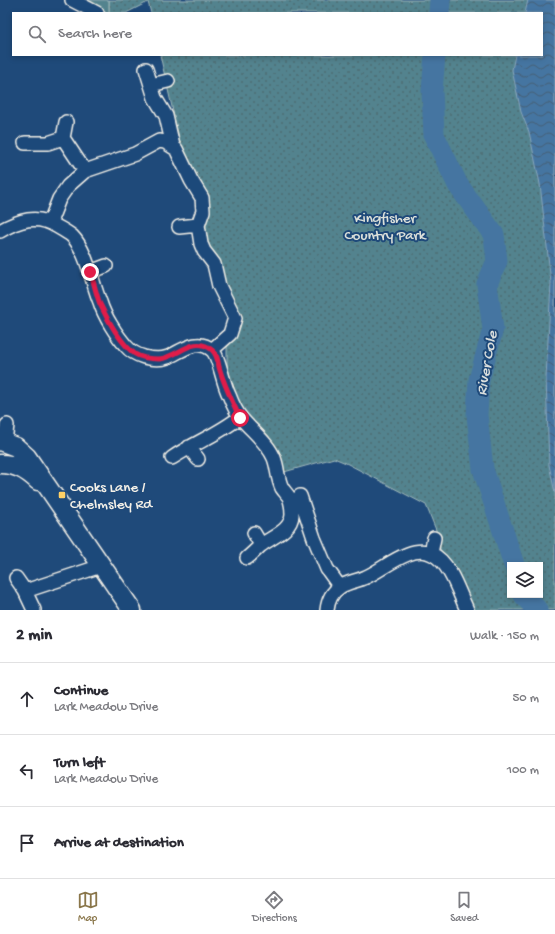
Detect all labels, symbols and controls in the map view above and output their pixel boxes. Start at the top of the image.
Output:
search box [12,12,543,56]
icon: search [26,23,48,45]
text: Search here [58,25,132,43]
park label: Kingfisher Country Park [344,210,427,245]
route end [81,263,99,281]
water label: River Cole [473,329,504,397]
route start [231,409,249,427]
place label: Cooks Lane / Chelmsley Rd [70,479,153,514]
marker: Cooks Lane / Chelmsley Rd [57,490,67,500]
map controls [507,562,543,598]
button: layers [507,562,543,598]
text: 2 min [16,626,52,646]
text: Walk · 150 m [470,629,539,644]
text: Continue [54,682,108,700]
icon: ahead [16,688,38,710]
text: 50 m [512,691,539,706]
text: Lark Meadow Drive [54,700,158,715]
text: Turn left [54,754,105,772]
icon: left [16,760,38,782]
text: 100 m [507,763,539,778]
text: Lark Meadow Drive [54,772,158,787]
icon: arrive [16,832,38,854]
text: Arrive at destination [54,834,184,852]
tab: Map [77,889,99,925]
tab: Directions [252,889,297,925]
tab: Saved [450,889,478,925]

